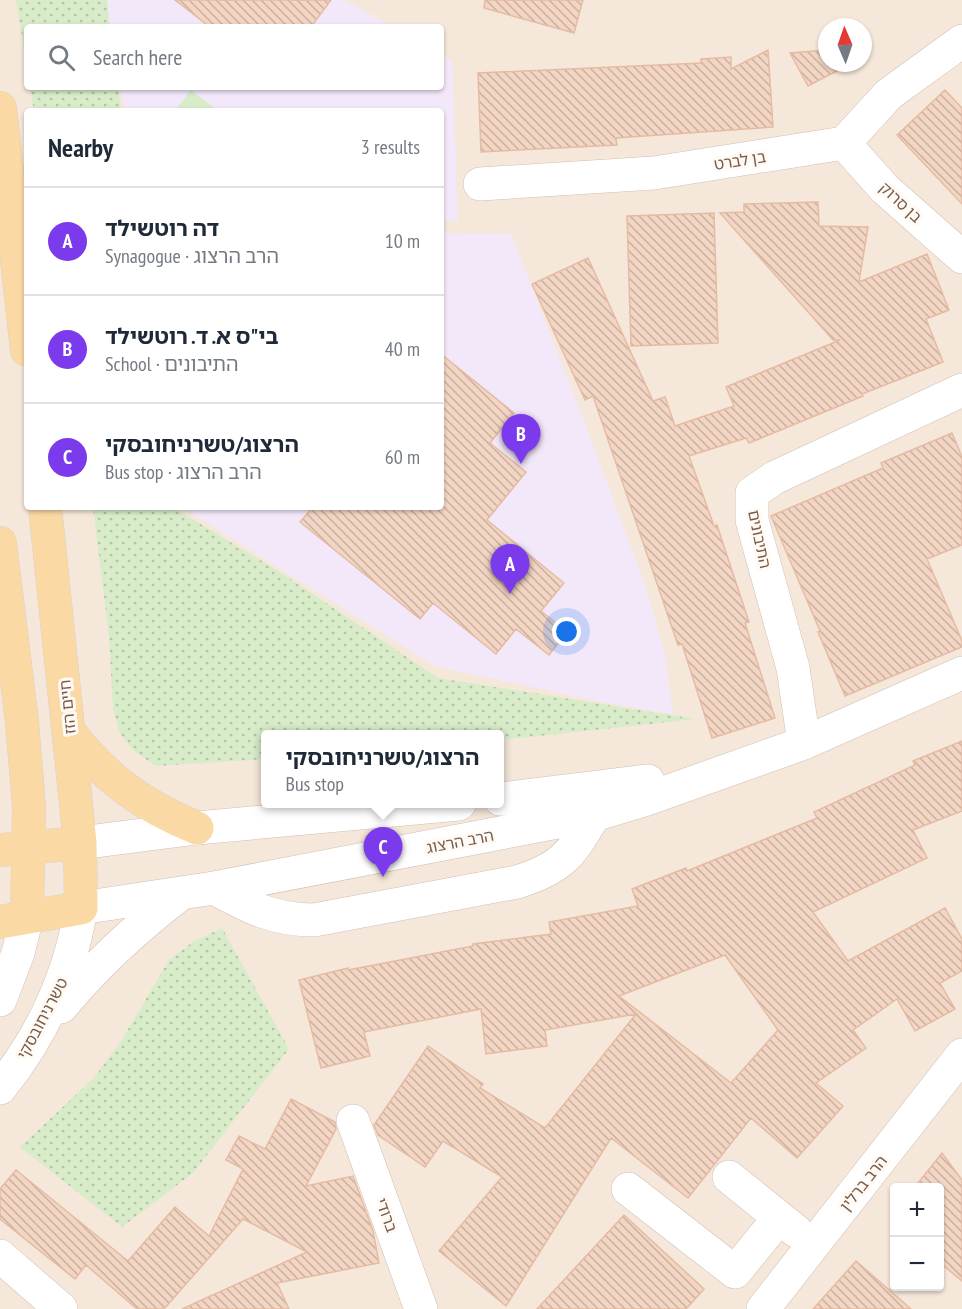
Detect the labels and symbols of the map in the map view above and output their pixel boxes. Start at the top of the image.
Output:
north arrow [818,18,872,72]
street label: בן לברט [713,146,767,174]
street label: בן סרוק [875,177,927,227]
pin: B [502,414,540,464]
street label: התיבונים [744,508,776,570]
pin: A [490,544,530,594]
your location [552,617,581,646]
street label: חיים הזז [54,679,80,735]
street label: הרב הרצוג [425,825,495,857]
pin: C [364,828,403,877]
street label: טשרניחובסקי [12,974,72,1062]
street label: הרב ברלין [835,1151,891,1215]
street label: ברודי [372,1195,402,1235]

